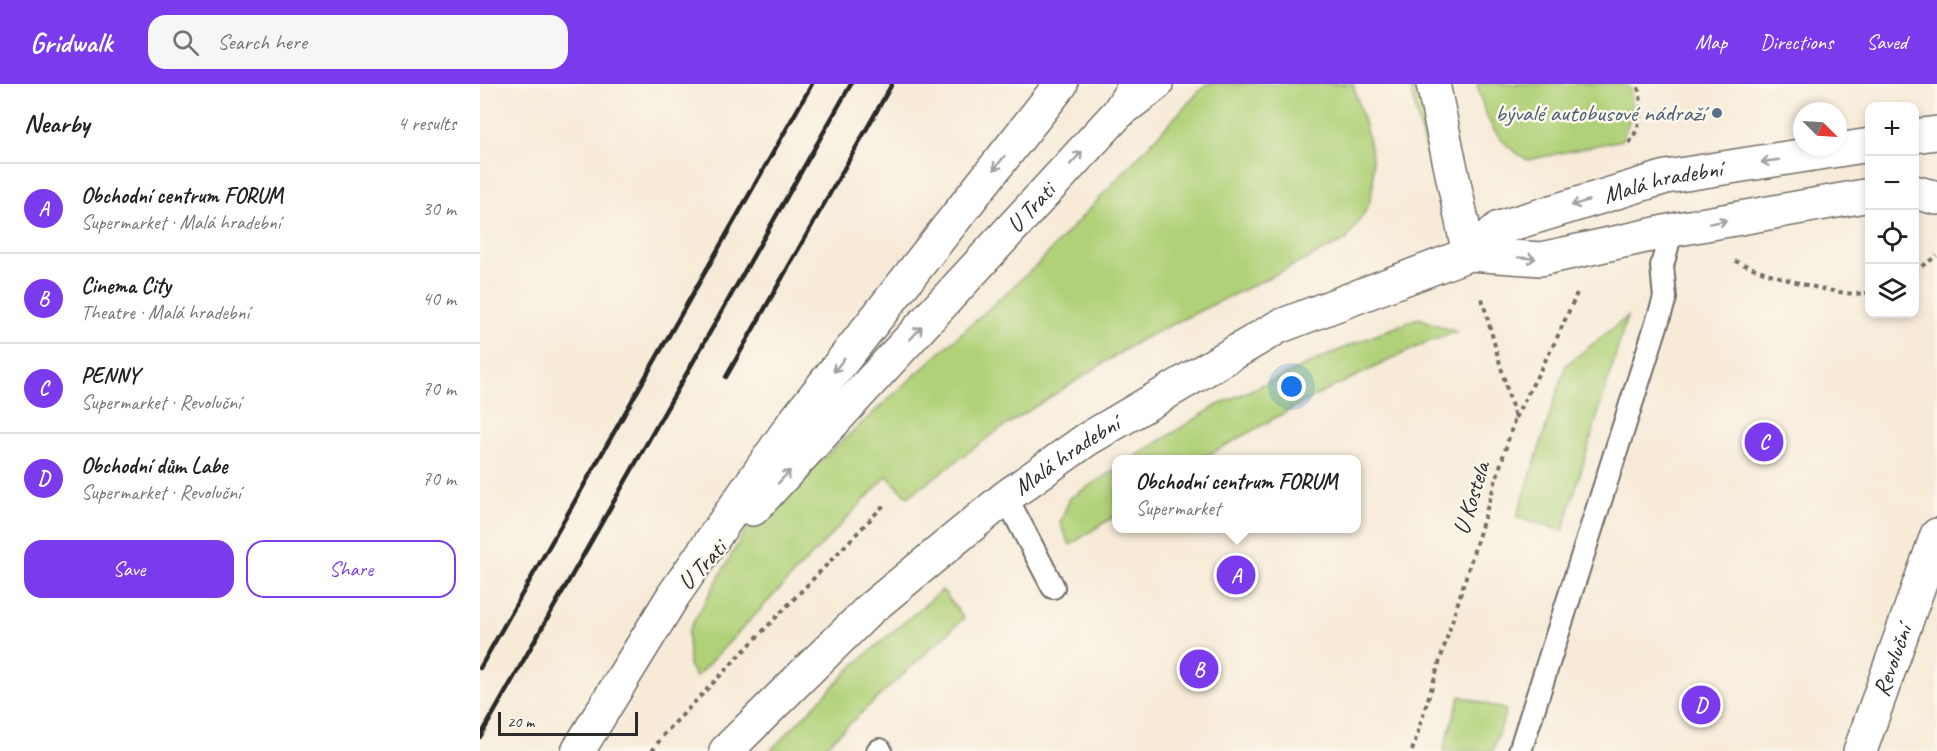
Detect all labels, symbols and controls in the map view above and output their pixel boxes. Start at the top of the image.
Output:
search box [148,15,568,69]
text: Gridwalk [30,25,112,60]
icon: search [169,26,202,59]
text: Search here [217,28,307,56]
text: Map [1695,29,1727,55]
text: Directions [1760,29,1833,55]
text: Saved [1866,29,1907,55]
place label: bývalé autobusové nádraží [1495,98,1710,128]
north arrow [1793,102,1847,156]
map controls [1865,102,1919,318]
button: + [1865,102,1919,156]
marker: bývalé autobusové nádraží [1710,106,1724,120]
text: Nearby [24,107,89,140]
text: 4 results [397,111,456,136]
one-way arrow [1069,151,1083,166]
street label: Malá hradební [1600,153,1729,210]
one-way arrow [992,155,1005,171]
one-way arrow [1761,155,1781,166]
button: − [1865,156,1919,210]
street label: U Trati [1000,174,1063,239]
text: Obchodní centrum FORUM [81,182,283,210]
text: A [38,196,49,221]
text: 30 m [422,196,456,221]
one-way arrow [1571,198,1590,209]
text: Supermarket · Malá hradební [81,210,281,235]
button: locate [1865,210,1919,264]
one-way arrow [1708,216,1728,227]
one-way arrow [1517,253,1537,264]
button: layers [1865,264,1919,318]
text: Cinema City [81,272,171,300]
text: B [38,286,49,311]
text: 40 m [422,286,456,311]
text: Theatre · Malá hradební [81,300,249,325]
one-way arrow [909,326,923,341]
one-way arrow [832,357,845,373]
text: PENNY [81,362,139,390]
your location [1277,372,1306,401]
text: C [39,376,48,401]
text: 70 m [422,376,456,401]
text: Supermarket · Revoluční [81,390,241,415]
street label: Malá hradební [1008,406,1129,502]
pin: C [1744,420,1784,464]
text: Obchodní dům Labe [81,452,227,480]
popup [1112,455,1361,533]
street label: U Kostela [1446,456,1497,538]
text: D [38,466,49,491]
text: 70 m [422,466,456,491]
text: Obchodní centrum FORUM [1135,468,1338,496]
one-way arrow [777,469,791,484]
text: Supermarket · Revoluční [81,480,241,505]
text: Supermarket [1135,496,1220,521]
street label: U Trati [671,532,734,596]
button: Save [24,540,234,598]
button: Share [246,540,456,598]
pin: A [1216,552,1256,598]
street label: Revoluční [1866,617,1920,700]
pin: B [1180,646,1218,692]
pin: D [1682,682,1720,728]
scale bar [498,709,638,736]
text: 20 m [507,712,534,732]

